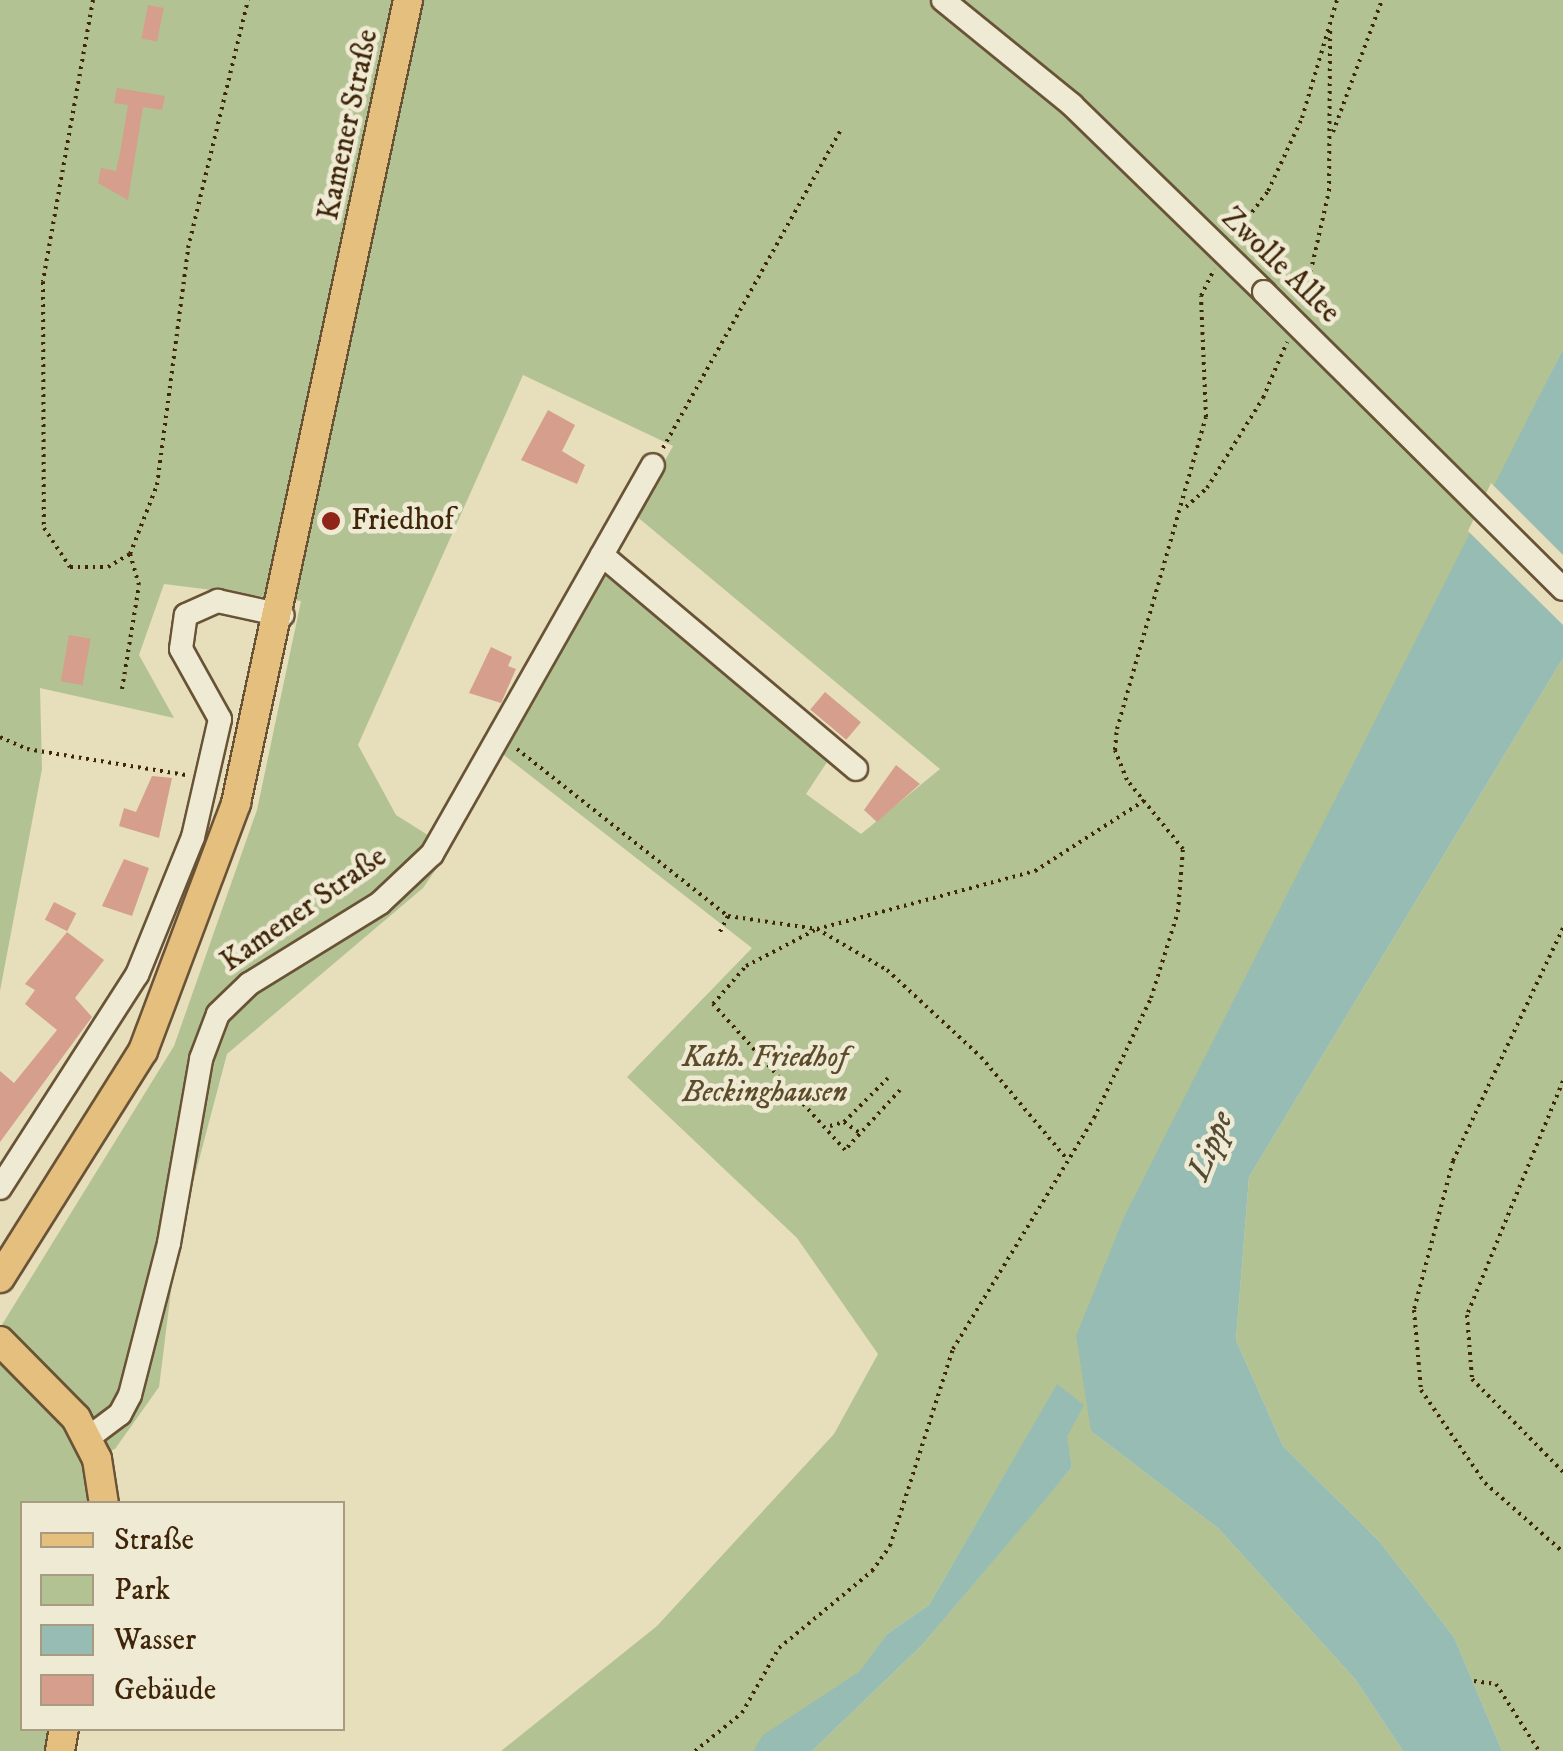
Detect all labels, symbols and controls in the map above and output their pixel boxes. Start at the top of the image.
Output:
street label: Kamener Straße [311,26,387,224]
street label: Zwolle Allee [1213,201,1347,331]
place label: Friedhof [351,503,454,539]
marker: Friedhof [320,510,342,532]
street label: Kamener Straße [214,840,394,980]
park label: Kath. Friedhof Beckinghausen [682,1040,848,1110]
water label: Lippe [1180,1106,1242,1186]
legend [20,1501,345,1731]
text: Straße [114,1522,194,1559]
text: Park [114,1572,170,1609]
text: Wasser [114,1622,196,1659]
text: Gebäude [114,1672,216,1709]

